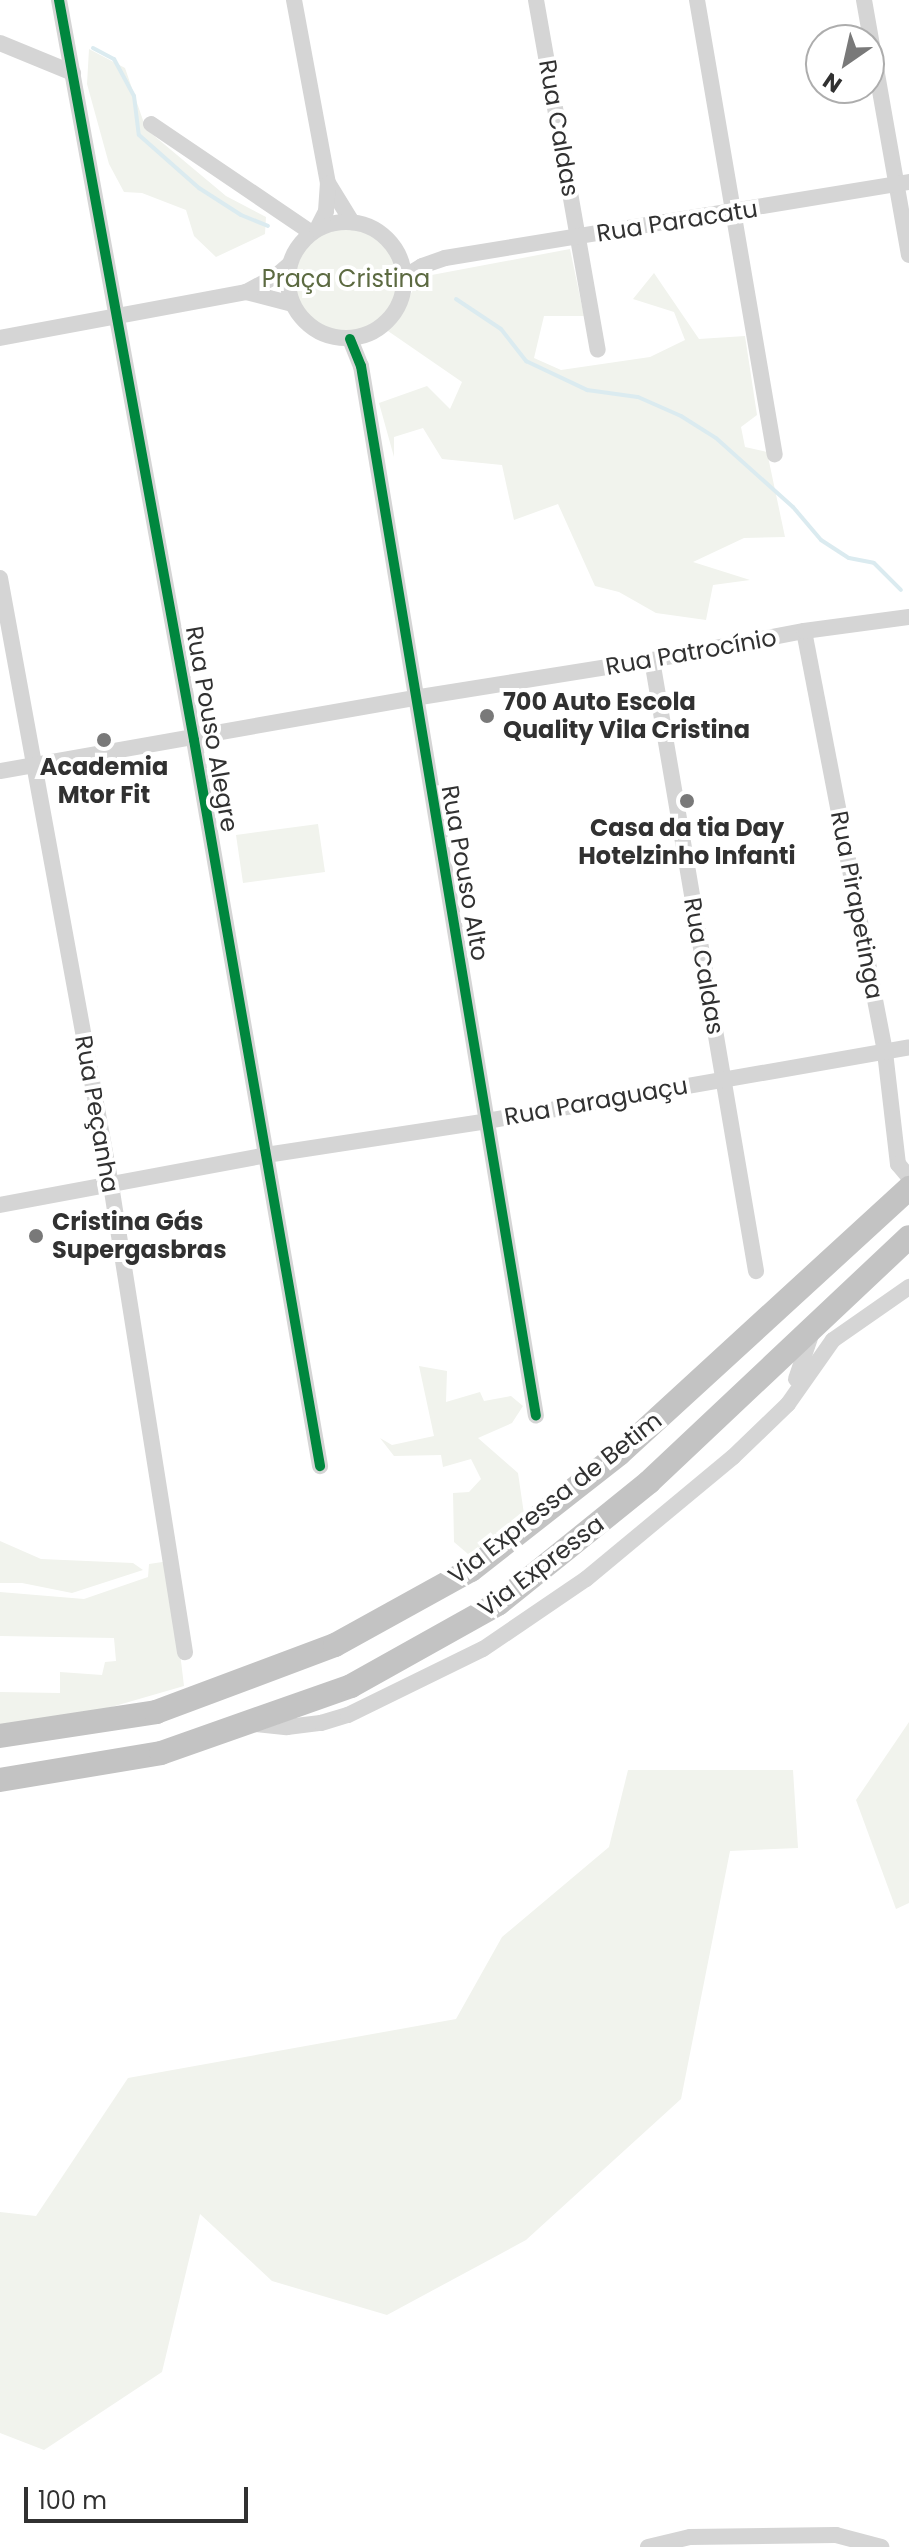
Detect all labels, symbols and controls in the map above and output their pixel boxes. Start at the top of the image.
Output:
north arrow [805,24,885,104]
street label: Rua Caldas [533,57,585,199]
text: N [817,65,848,100]
street label: Rua Paracatu [594,194,760,248]
park label: Praça Cristina [262,265,430,293]
street label: Rua Patrocínio [603,623,779,681]
street label: Rua Pouso Alegre [180,624,244,834]
place label: 700 Auto Escola Quality Vila Cristina [503,688,750,744]
marker: 700 Auto Escola Quality Vila Cristina [478,707,496,725]
marker: Academia Mtor Fit [95,731,113,749]
place label: Academia Mtor Fit [40,753,168,809]
street label: Rua Pouso Alto [435,783,495,963]
marker: Casa da tia Day Hotelzinho Infanti [678,792,696,810]
street label: Rua Pirapetinga [825,808,889,1002]
place label: Casa da tia Day Hotelzinho Infanti [578,814,796,870]
street label: Rua Caldas [678,895,730,1037]
street label: Rua Peçanha [69,1033,125,1195]
street label: Rua Paraguaçu [502,1071,690,1131]
place label: Cristina Gás Supergasbras [52,1208,227,1264]
marker: Cristina Gás Supergasbras [27,1227,45,1245]
street label: Via Expressa de Betim [443,1406,667,1590]
street label: Via Expressa [472,1509,610,1623]
scale bar [28,2471,252,2521]
text: 100 m [38,2484,107,2517]

